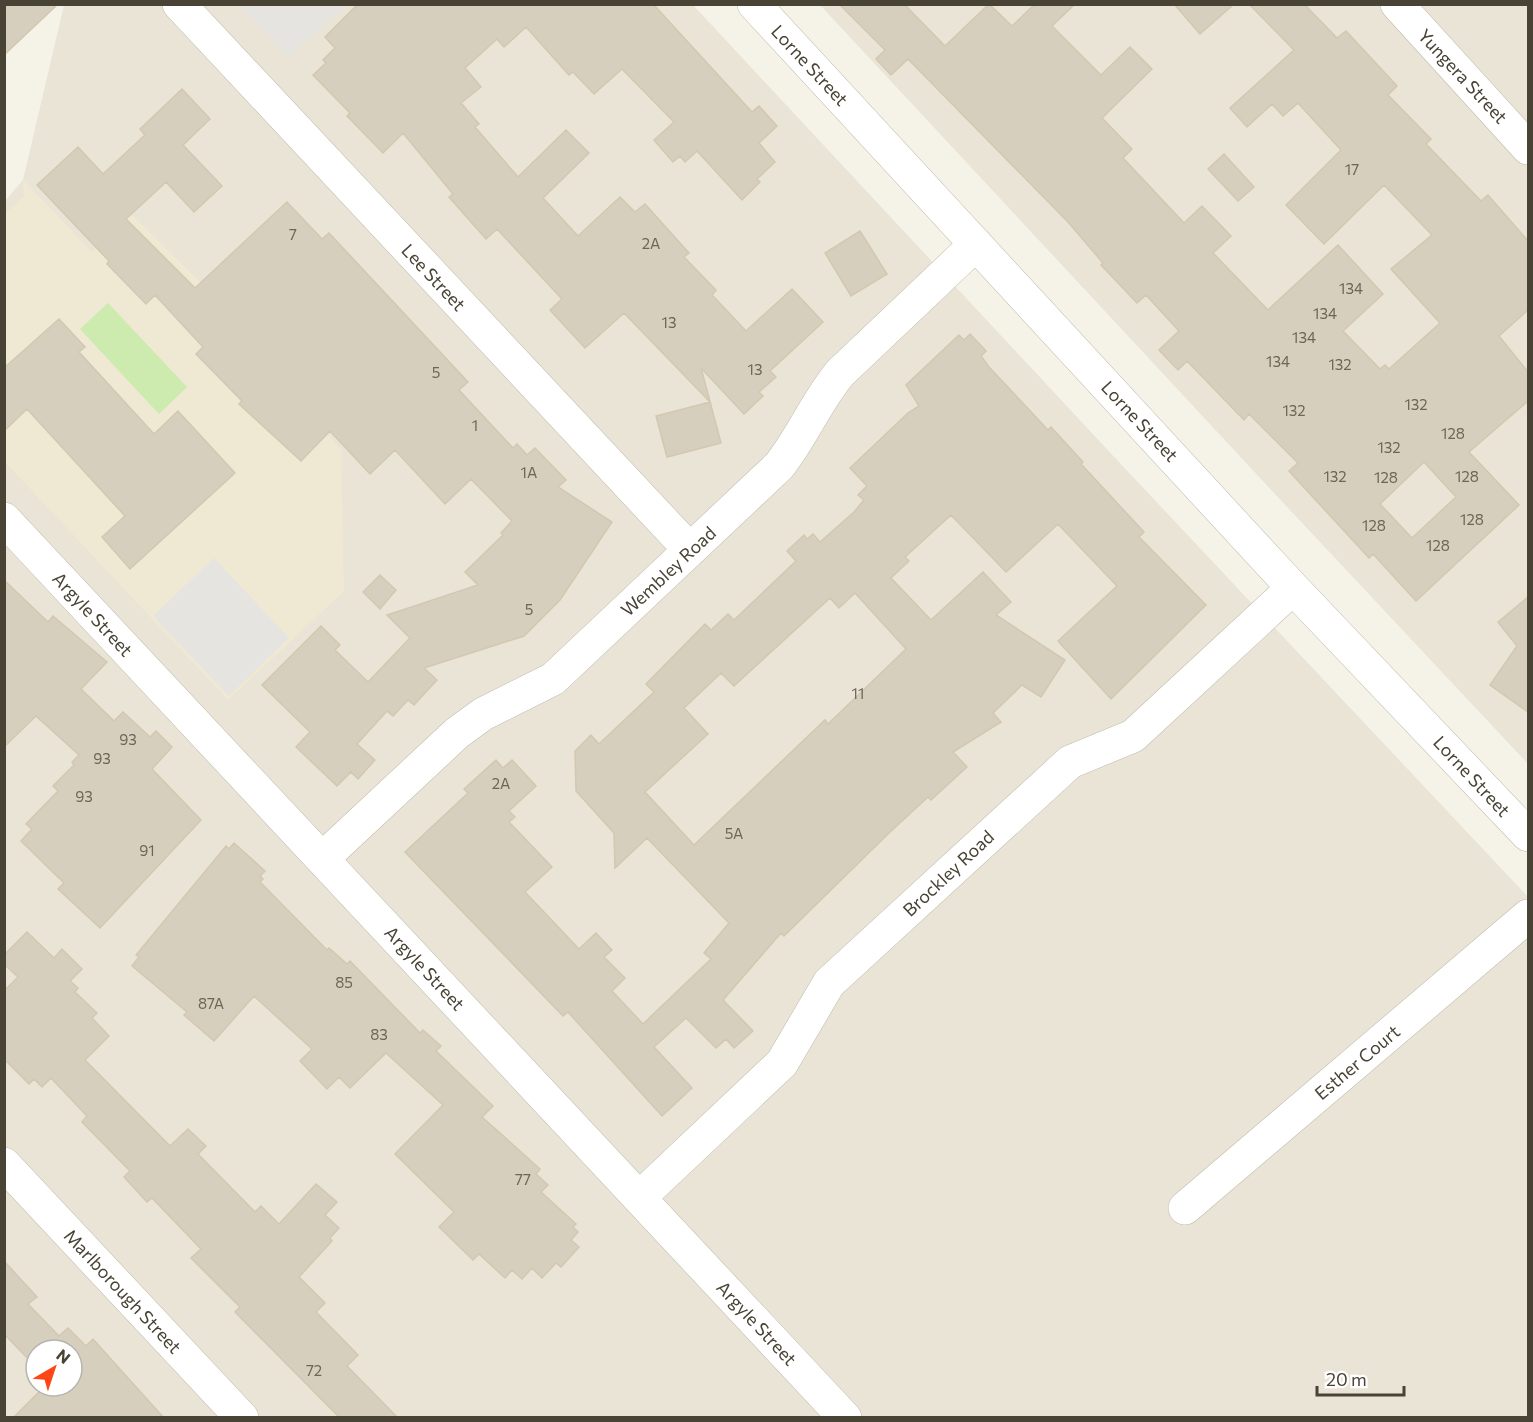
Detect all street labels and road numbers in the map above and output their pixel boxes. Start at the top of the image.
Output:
street label: Lorne Street [767,20,853,110]
street label: Yungera Street [1414,24,1512,128]
street label: Lee Street [397,239,471,315]
street label: Lorne Street [1097,376,1183,466]
street label: Wembley Road [616,521,720,621]
street label: Argyle Street [48,567,138,661]
street label: Lorne Street [1429,731,1515,821]
street label: Brockley Road [898,825,998,921]
street label: Argyle Street [380,921,470,1015]
street label: Esther Court [1310,1020,1404,1104]
street label: Marlborough Street [60,1224,186,1358]
street label: Argyle Street [712,1276,802,1370]

